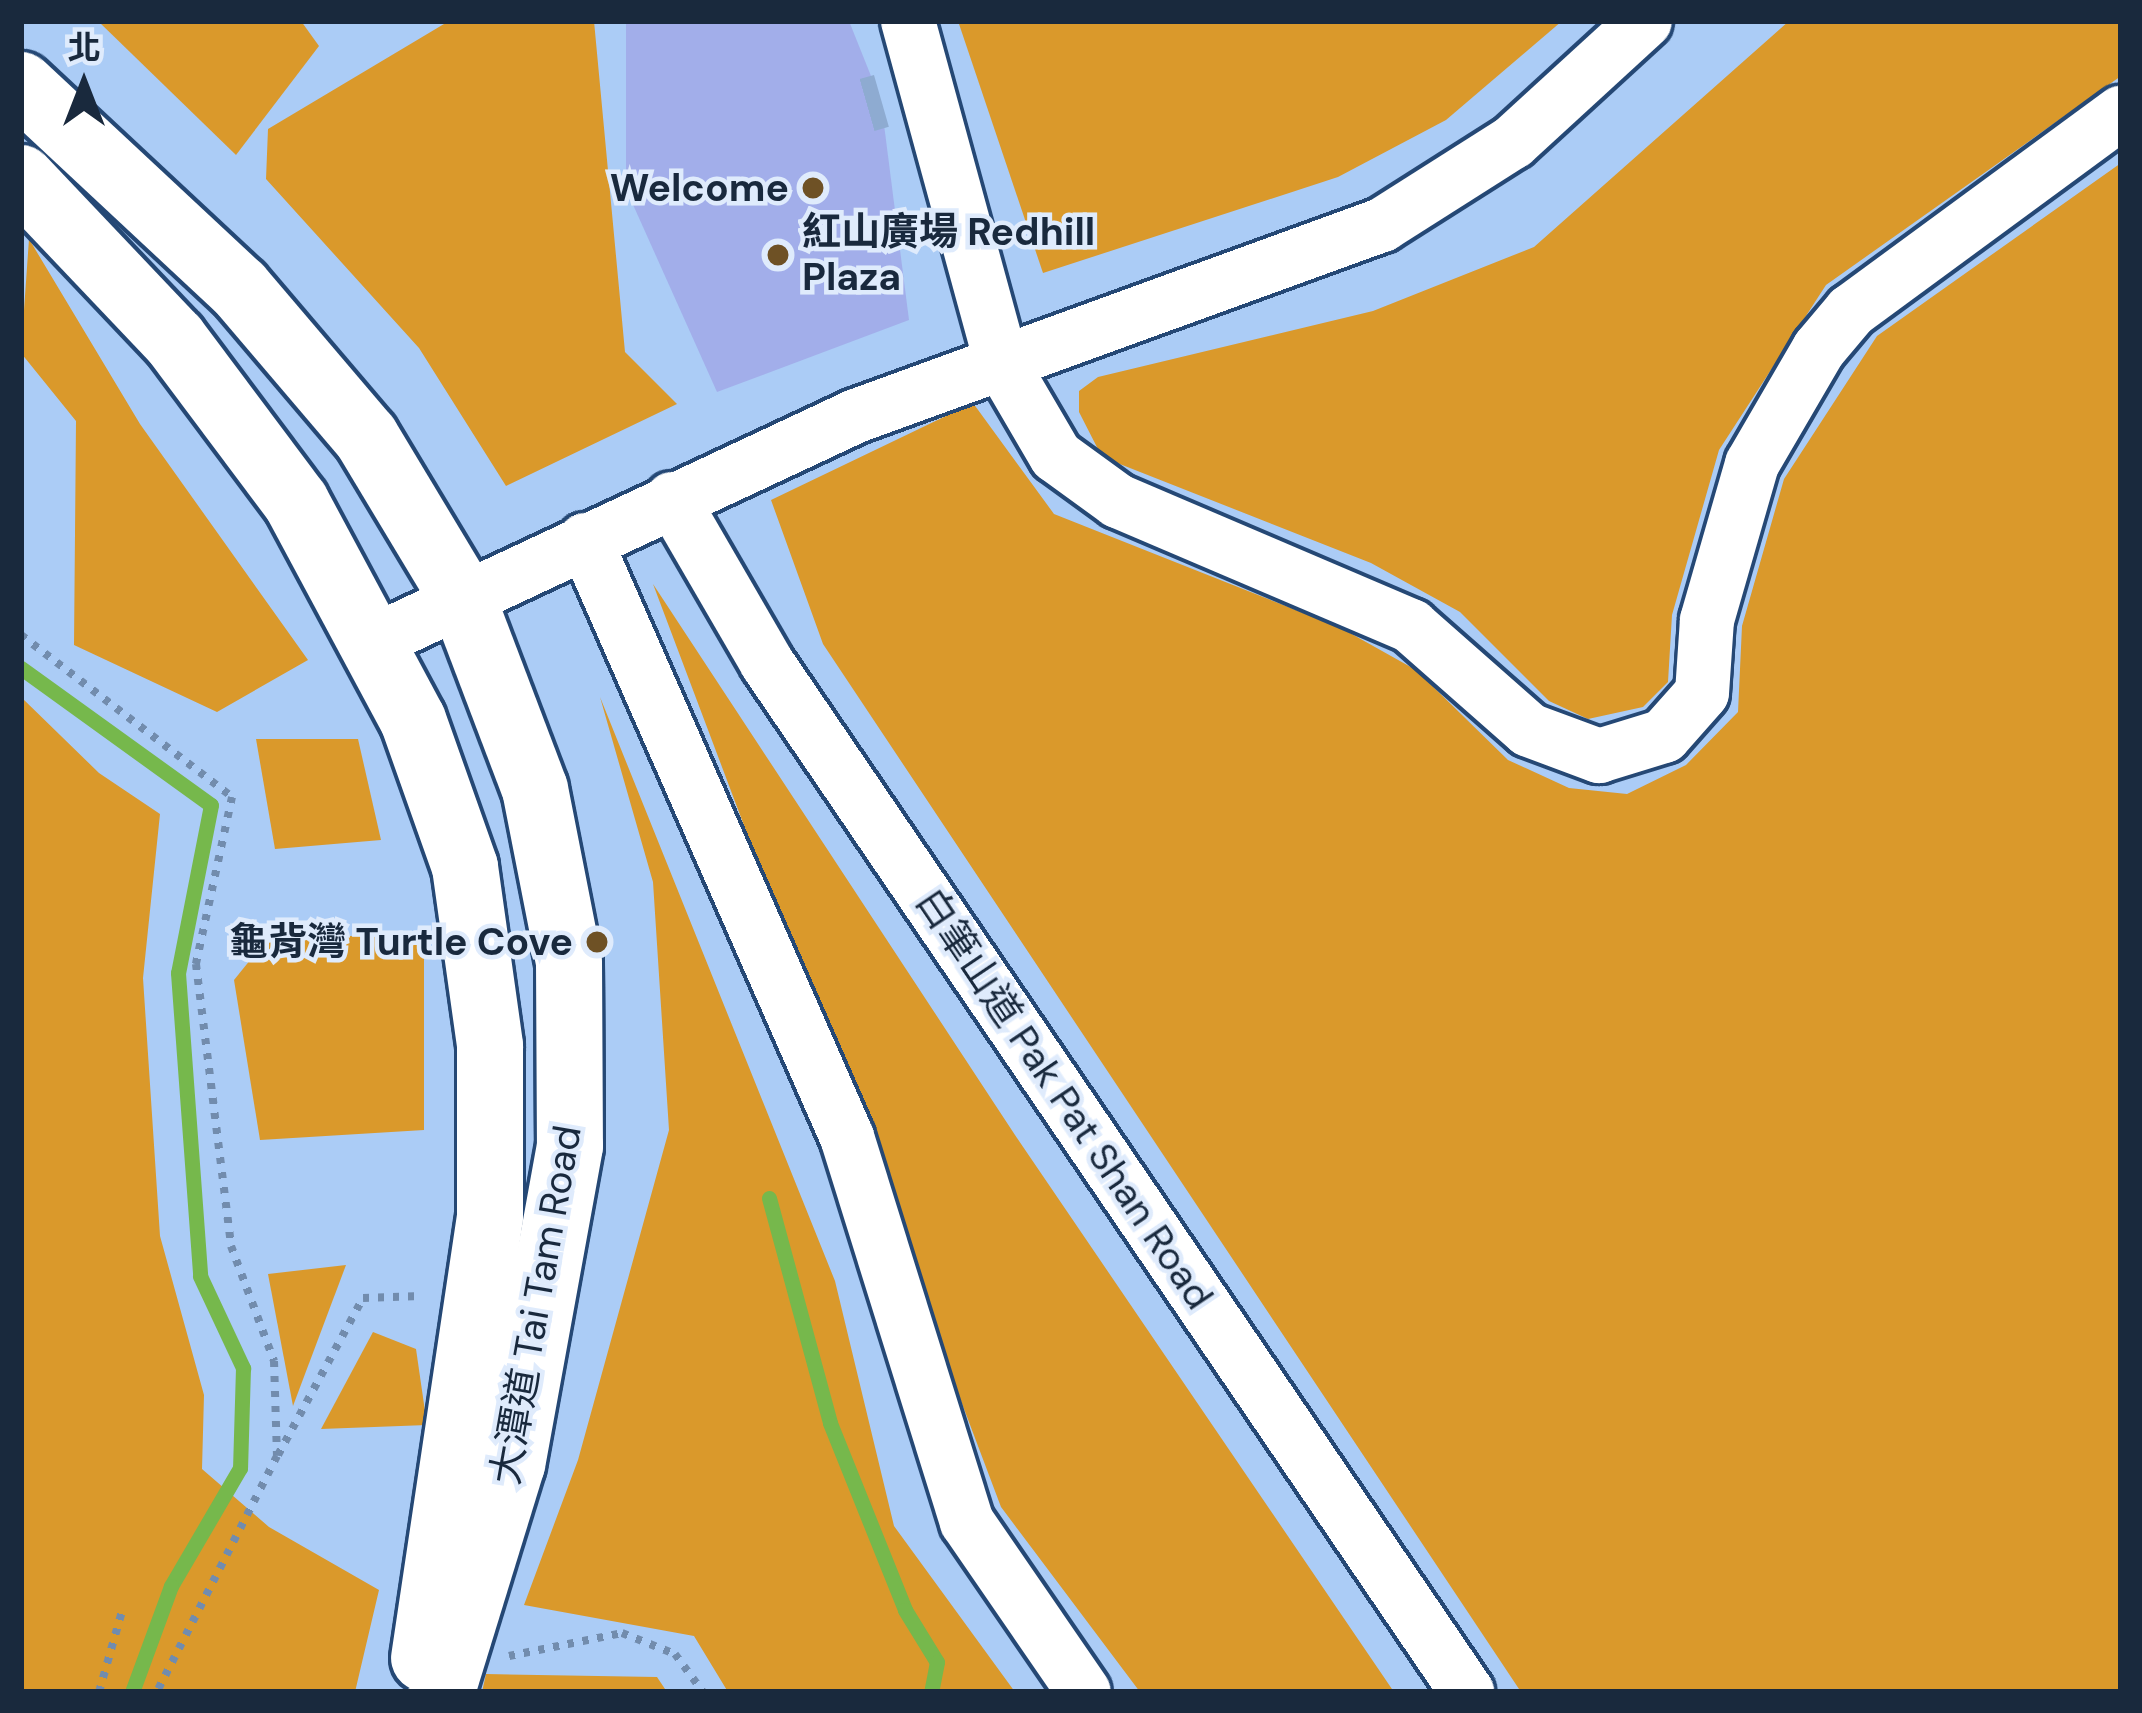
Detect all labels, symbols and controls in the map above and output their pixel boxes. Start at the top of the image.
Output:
north arrow [24,24,144,144]
text: 北 [68,26,101,69]
place label: Welcome [610,165,789,211]
marker: Welcome [800,175,826,201]
place label: 紅山廣場 Redhill Plaza [802,210,1095,301]
marker: 紅山廣場 Redhill Plaza [765,242,791,268]
street label: 白筆山道 Pak Pat Shan Road [906,880,1222,1318]
place label: 龜背灣 Turtle Cove [229,919,573,965]
marker: 龜背灣 Turtle Cove [584,929,610,955]
street label: 大潭道 Tai Tam Road [482,1122,592,1488]

